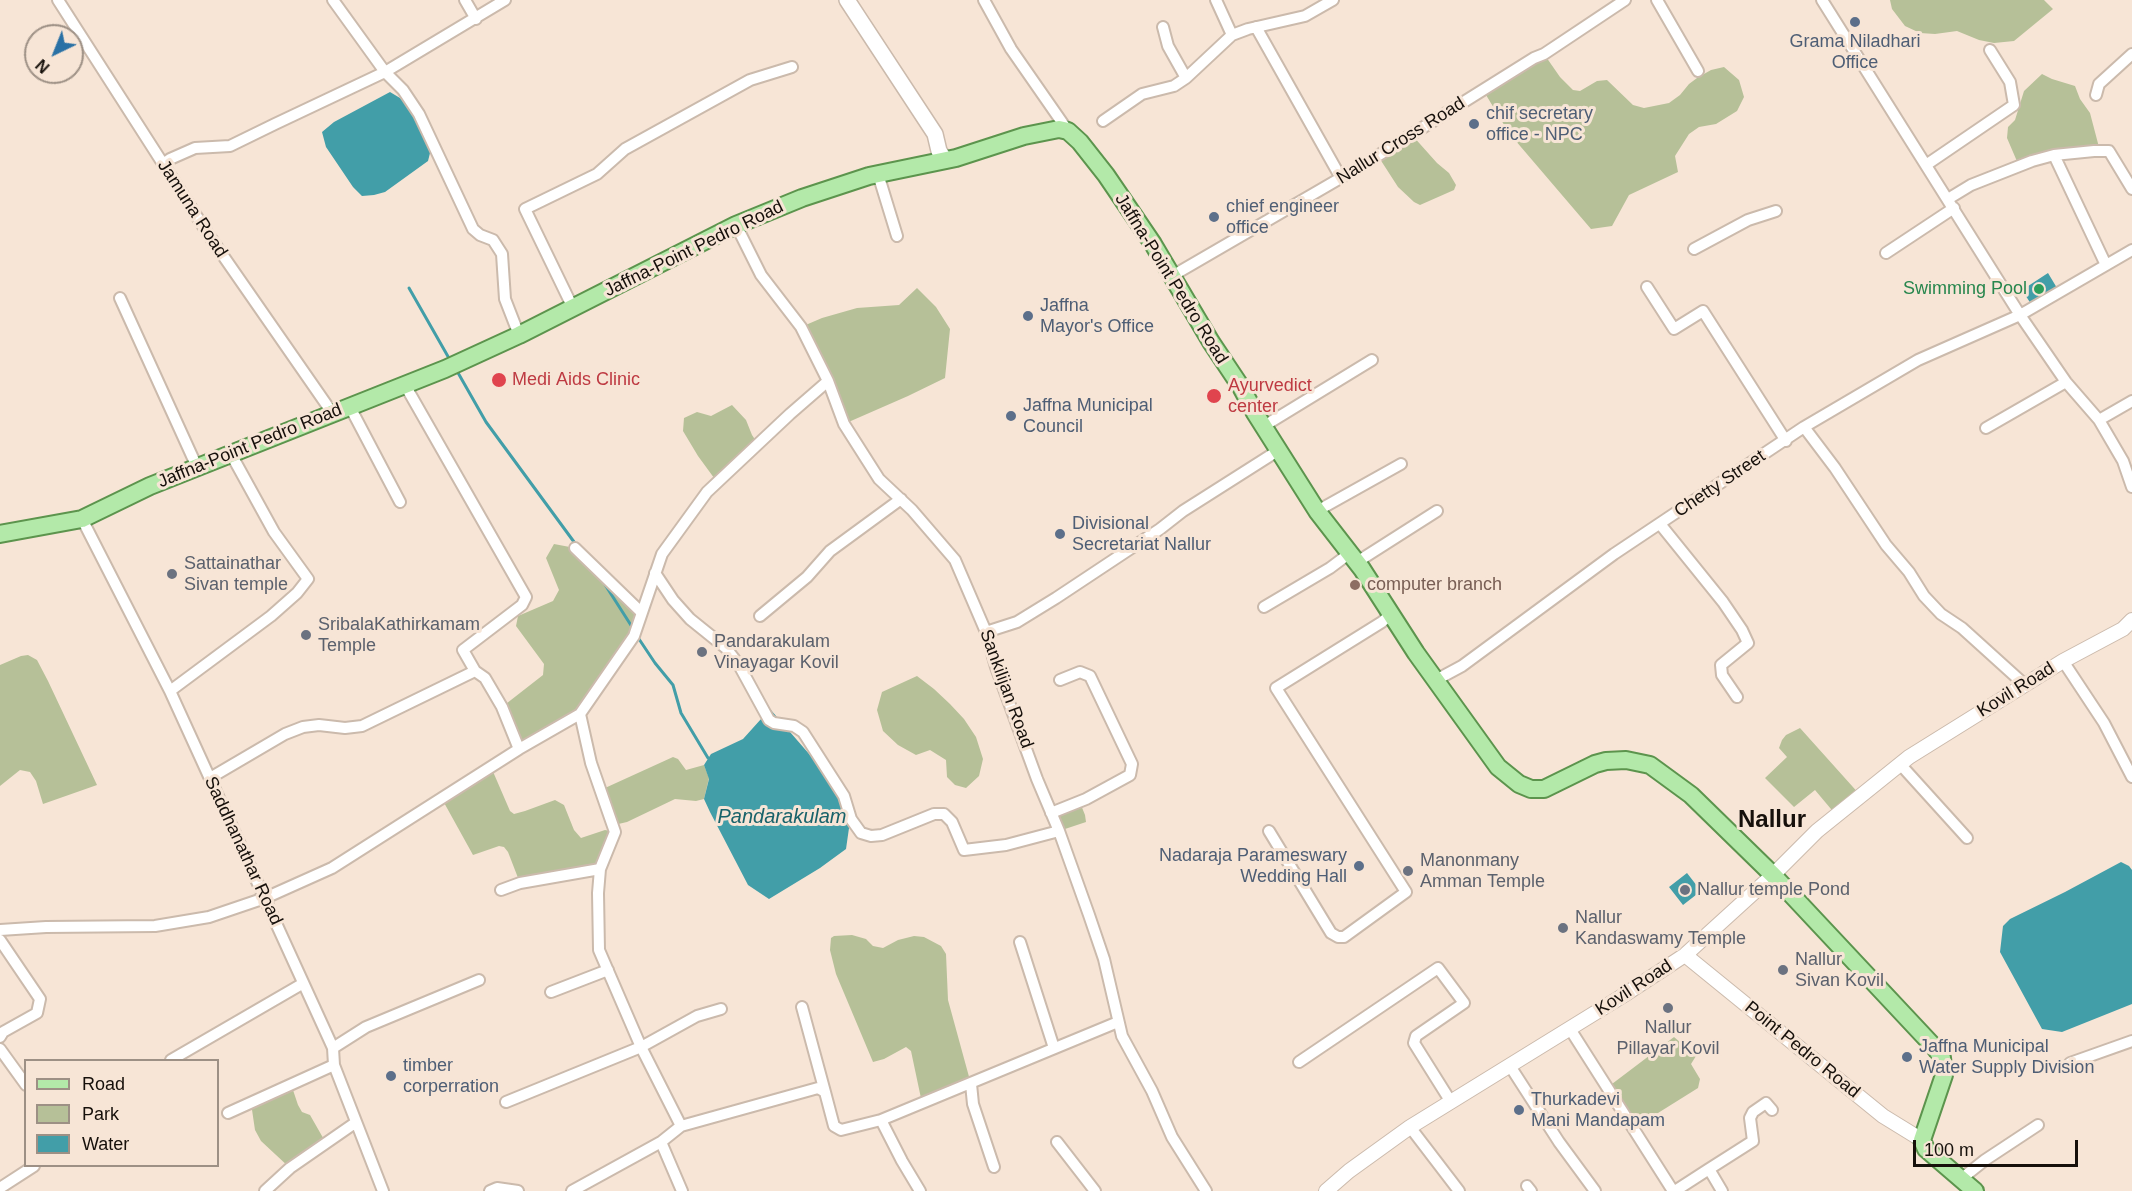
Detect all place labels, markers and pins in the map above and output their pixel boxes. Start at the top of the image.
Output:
marker: Grama Niladhari Office [1848,15,1862,29]
place label: Grama Niladhari Office [1789,31,1921,74]
place label: chif secretary office - NPC [1486,103,1593,146]
marker: chif secretary office - NPC [1467,117,1481,131]
place label: chief engineer office [1226,196,1339,238]
marker: chief engineer office [1207,210,1221,224]
place label: Swimming Pool [1903,278,2027,300]
marker: Swimming Pool [2032,282,2046,296]
place label: Jaffna Mayor's Office [1040,295,1154,338]
marker: Jaffna Mayor's Office [1021,309,1035,323]
place label: Medi Aids Clinic [512,369,640,391]
marker: Medi Aids Clinic [490,371,508,389]
place label: Ayurvedict center [1228,375,1312,418]
marker: Ayurvedict center [1205,387,1223,405]
place label: Jaffna Municipal Council [1023,395,1153,438]
marker: Jaffna Municipal Council [1004,409,1018,423]
place label: Divisional Secretariat Nallur [1072,513,1211,556]
marker: Divisional Secretariat Nallur [1053,527,1067,541]
place label: Sattainathar Sivan temple [184,553,288,596]
marker: Sattainathar Sivan temple [165,567,179,581]
place label: computer branch [1367,574,1502,596]
marker: computer branch [1348,578,1362,592]
place label: SribalaKathirkamam Temple [318,614,480,656]
marker: SribalaKathirkamam Temple [299,628,313,642]
place label: Pandarakulam Vinayagar Kovil [714,631,839,674]
marker: Pandarakulam Vinayagar Kovil [695,645,709,659]
place label: Nadaraja Parameswary Wedding Hall [1159,845,1347,888]
place label: Manonmany Amman Temple [1420,850,1545,892]
marker: Nadaraja Parameswary Wedding Hall [1352,859,1366,873]
marker: Manonmany Amman Temple [1401,864,1415,878]
place label: Nallur temple Pond [1697,879,1850,901]
marker: Nallur temple Pond [1678,883,1692,897]
place label: Nallur Kandaswamy Temple [1575,907,1746,950]
marker: Nallur Kandaswamy Temple [1556,921,1570,935]
place label: Nallur Sivan Kovil [1795,949,1884,992]
marker: Nallur Sivan Kovil [1776,963,1790,977]
marker: Nallur Pillayar Kovil [1661,1001,1675,1015]
place label: Nallur Pillayar Kovil [1616,1017,1720,1060]
place label: Jaffna Municipal Water Supply Division [1919,1036,2094,1078]
marker: Jaffna Municipal Water Supply Division [1900,1050,1914,1064]
place label: timber corperration [403,1055,499,1098]
marker: timber corperration [384,1069,398,1083]
place label: Thurkadevi Mani Mandapam [1531,1089,1665,1132]
marker: Thurkadevi Mani Mandapam [1512,1103,1526,1117]

